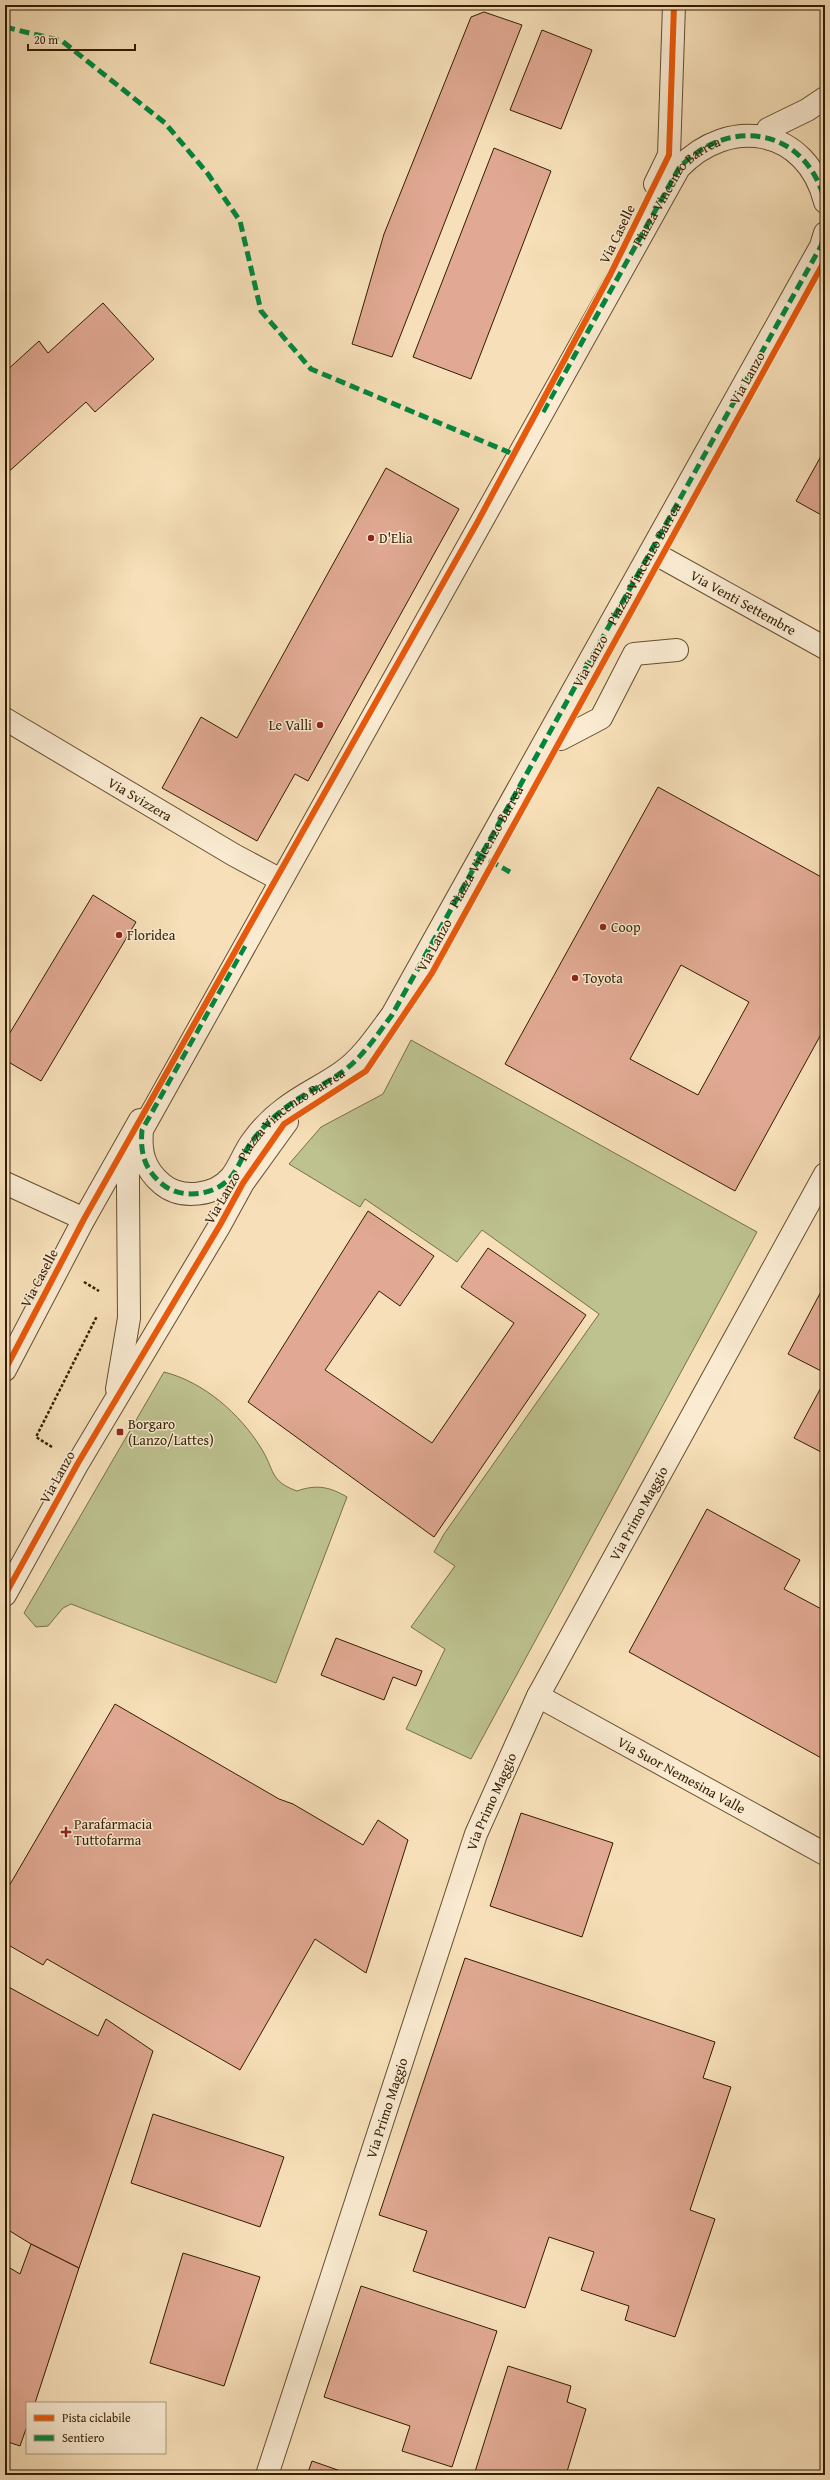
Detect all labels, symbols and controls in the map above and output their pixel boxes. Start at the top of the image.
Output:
scale bar [28,26,135,52]
text: 20 m [34,31,58,48]
street label: Piazza Vincenzo Barrea [627,131,724,250]
street label: Via Caselle [594,201,640,267]
street label: Via Lanzo [724,348,770,408]
street label: Piazza Vincenzo Barrea [602,499,686,629]
place label: D'Elia [379,528,413,548]
marker: D'Elia [366,533,376,543]
street label: Via Venti Settembre [687,565,800,640]
street label: Via Lanzo [567,631,613,691]
place label: Le Valli [269,715,312,735]
marker: Le Valli [315,720,325,730]
street label: Via Svizzera [104,772,176,826]
street label: Piazza Vincenzo Barrea [444,782,528,912]
street label: Via Lanzo [411,915,457,975]
place label: Coop [611,917,641,937]
marker: Coop [598,922,608,932]
place label: Floridea [127,925,176,945]
marker: Floridea [114,930,124,940]
place label: Toyota [583,968,623,988]
marker: Toyota [570,973,580,983]
street label: Piazza Vincenzo Barrea [232,1063,349,1164]
street label: Via Lanzo [199,1168,245,1228]
street label: Via Caselle [15,1245,63,1311]
place label: Borgaro (Lanzo/Lattes) [128,1414,214,1450]
marker: Borgaro (Lanzo/Lattes) [115,1427,125,1437]
street label: Via Lanzo [34,1447,80,1507]
street label: Via Primo Maggio [604,1463,672,1564]
street label: Via Suor Nemesina Valle [614,1732,750,1819]
street label: Via Primo Maggio [461,1749,521,1853]
place label: Parafarmacia Tuttofarma [74,1814,152,1850]
marker: Parafarmacia Tuttofarma [61,1827,71,1837]
street label: Via Primo Maggio [361,2055,412,2161]
legend [26,2402,166,2454]
text: Pista ciclabile [62,2409,131,2426]
text: Sentiero [62,2429,104,2446]

